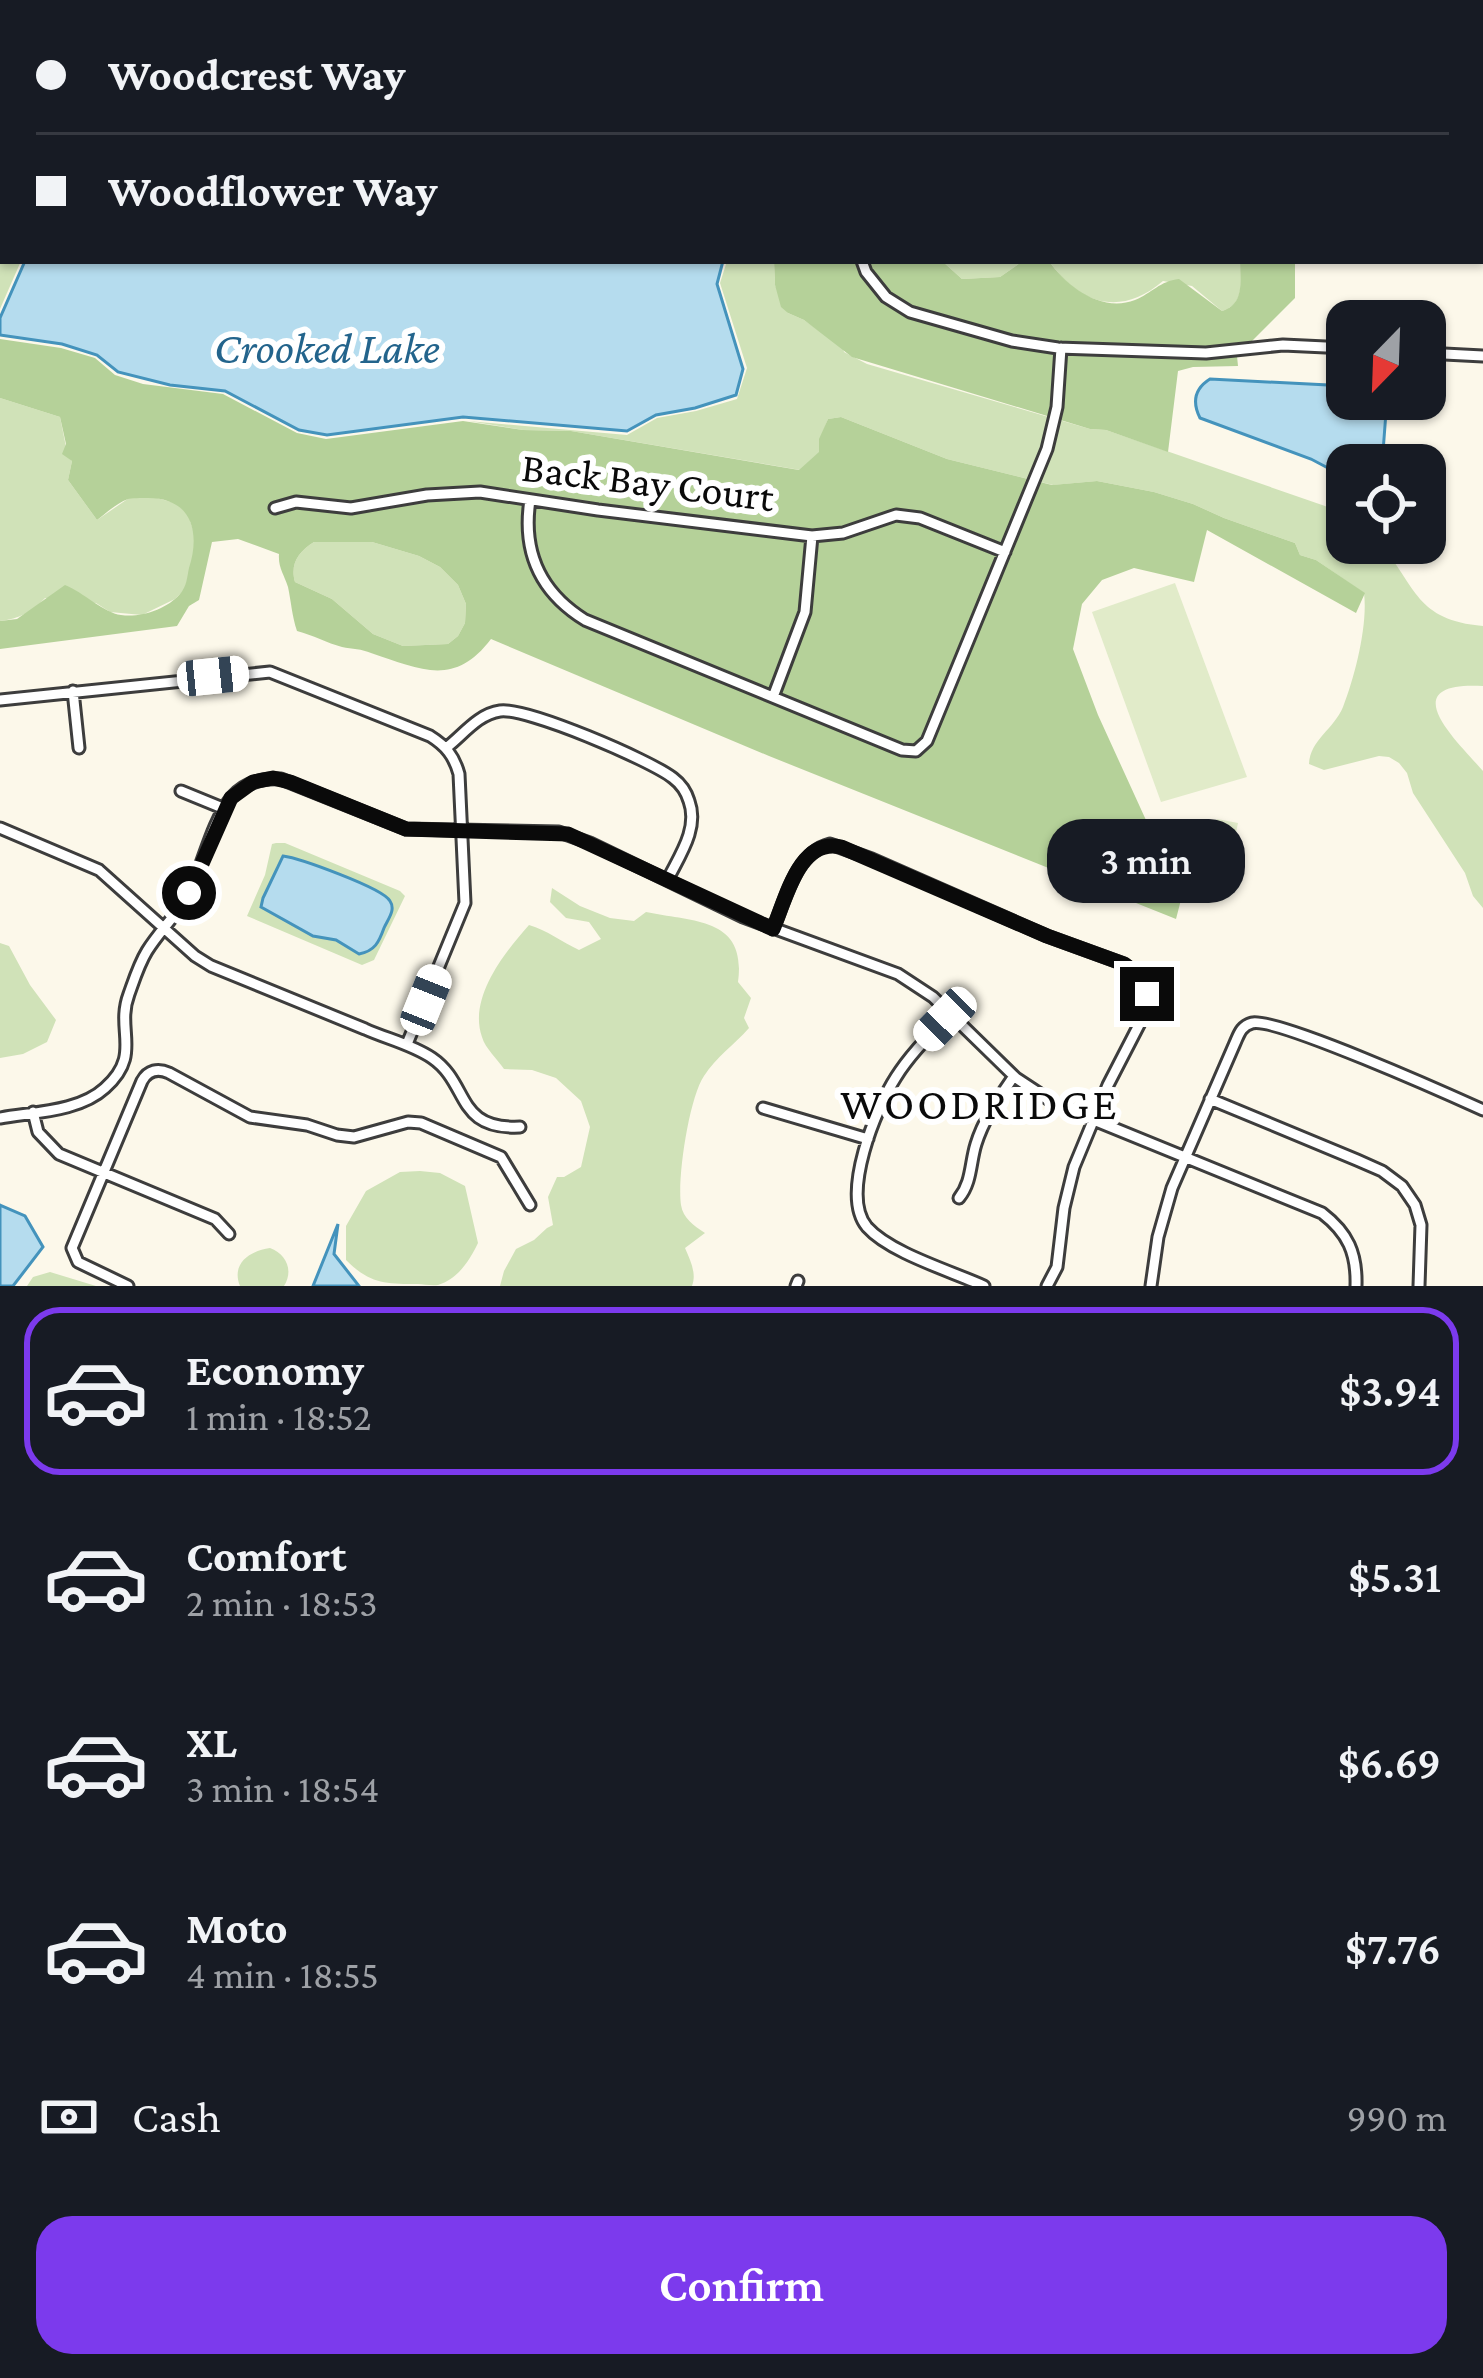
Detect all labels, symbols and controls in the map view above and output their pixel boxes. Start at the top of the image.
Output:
text: Woodcrest Way [108,50,405,100]
text: Woodflower Way [108,166,437,216]
north arrow [1326,300,1446,420]
map controls [1326,300,1446,564]
water label: Crooked Lake [214,323,440,373]
street label: Back Bay Court [519,443,778,520]
button: locate [1326,444,1446,564]
car [175,654,251,698]
callout: 3 min [1048,820,1246,904]
text: 3 min [1100,839,1192,882]
route start [162,866,216,920]
car [396,960,456,1040]
route end [1120,967,1174,1021]
car [907,981,983,1057]
district label: WOODRIDGE [840,1079,1120,1129]
icon: car [42,1337,150,1445]
text: Economy [186,1345,364,1395]
text: $3.94 [1339,1366,1441,1416]
text: 1 min · 18:52 [186,1395,372,1438]
icon: car [42,1523,150,1631]
text: Comfort [186,1531,347,1581]
text: $5.31 [1348,1552,1441,1602]
text: 2 min · 18:53 [186,1581,378,1624]
icon: car [42,1709,150,1817]
text: XL [186,1717,237,1767]
text: $6.69 [1338,1738,1441,1788]
text: 3 min · 18:54 [186,1767,379,1810]
icon: car [42,1895,150,2003]
text: Moto [186,1903,288,1953]
text: $7.76 [1345,1924,1441,1974]
text: 4 min · 18:55 [186,1953,379,1996]
icon: cash [36,2084,102,2150]
text: Cash [132,2092,221,2142]
text: 990 m [1347,2096,1447,2139]
button: Confirm [36,2216,1447,2354]

